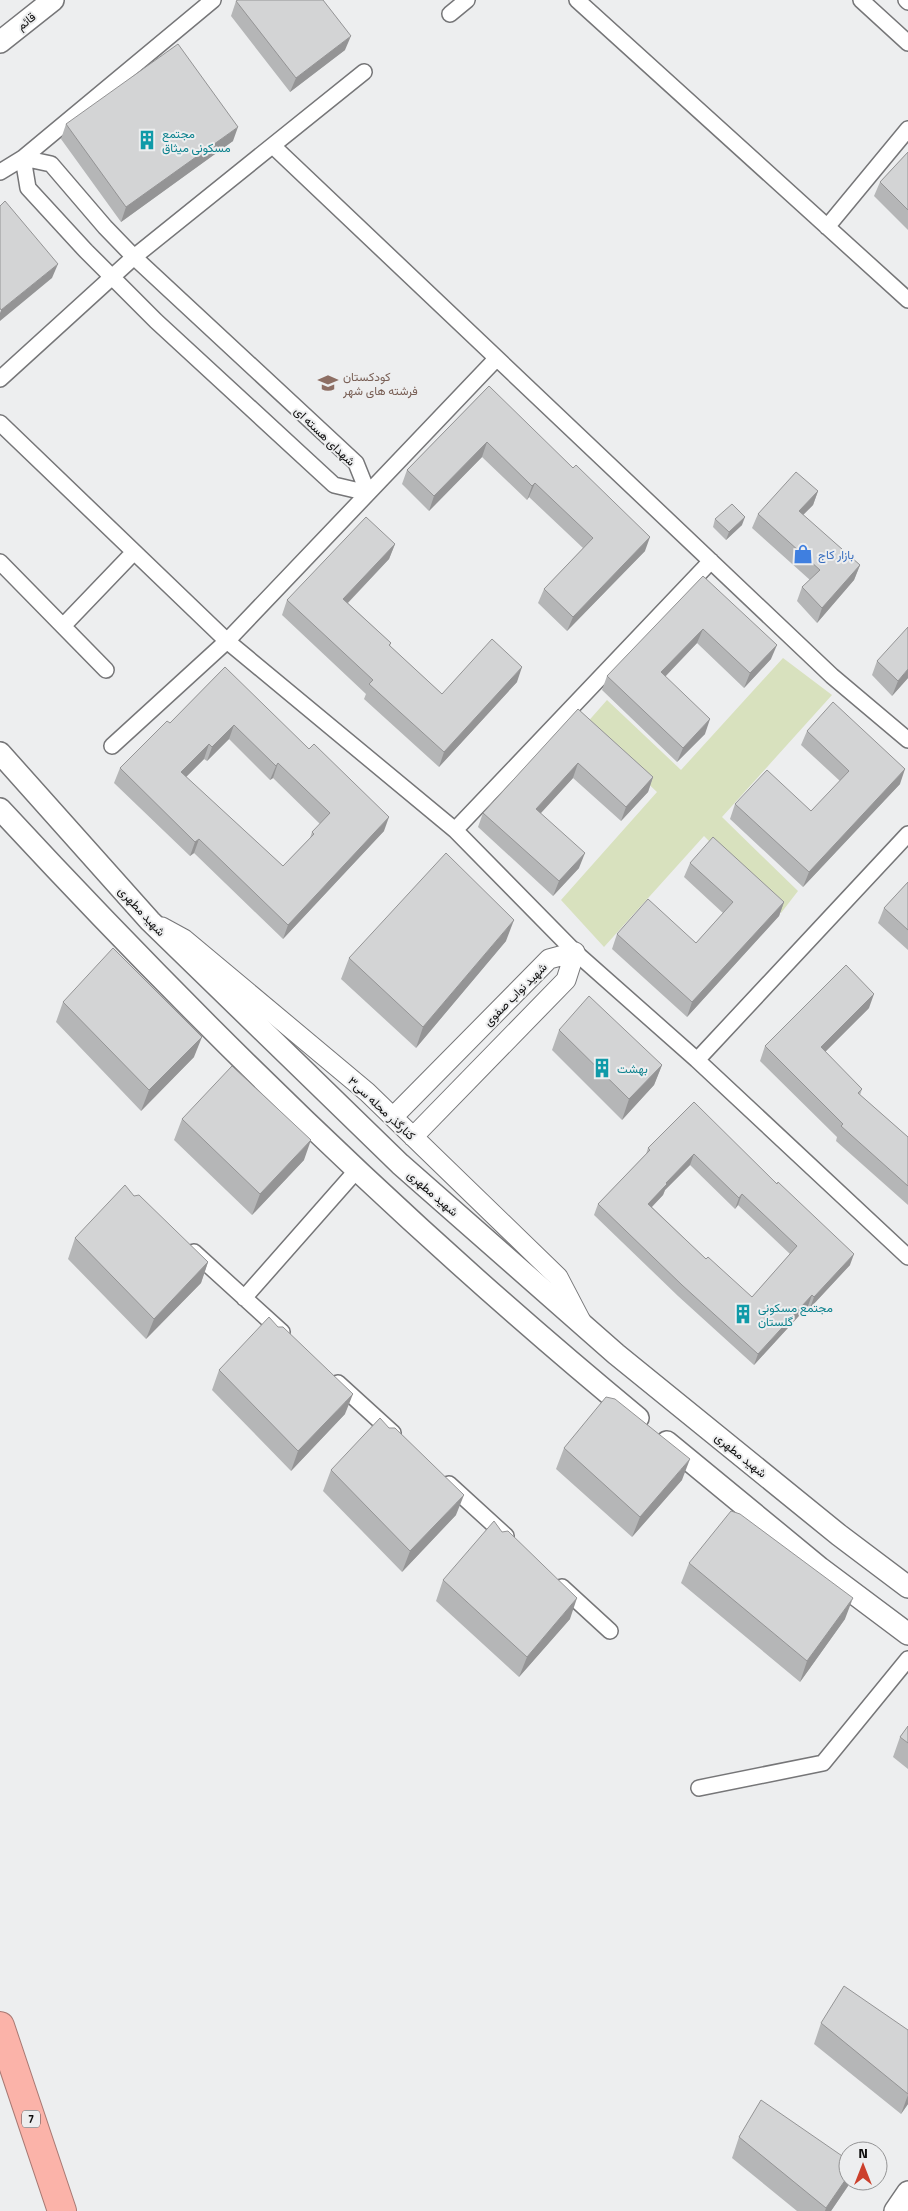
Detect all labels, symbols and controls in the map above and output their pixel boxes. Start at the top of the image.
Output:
street label: قائم [12,7,40,35]
place label: مجتمع مسکونی میثاق [162,124,231,157]
building icon: مجتمع مسکونی میثاق [136,129,158,151]
place label: کودکستان فرشته های شهر [342,367,418,400]
school or university icon: کودکستان فرشته های شهر [317,372,339,394]
street label: شهدای هسته ای [290,402,360,470]
shop icon: بازار کاج [792,543,814,565]
place label: بازار کاج [818,545,854,564]
street label: شهید مطهری [114,882,170,940]
street label: شهید نواب صفوی [479,958,551,1030]
building icon: بهشت [591,1057,613,1079]
place label: بهشت [617,1059,648,1078]
street label: کنارگذر محله سی۳ [344,1072,420,1144]
street label: شهید مطهری [403,1165,463,1221]
place label: مجتمع مسکونی گلستان [758,1298,833,1331]
building icon: مجتمع مسکونی گلستان [732,1303,754,1325]
street label: شهید مطهری [711,1428,771,1482]
road number: 7 [22,2110,40,2128]
north arrow [838,2141,888,2191]
text: N [858,2142,868,2163]

